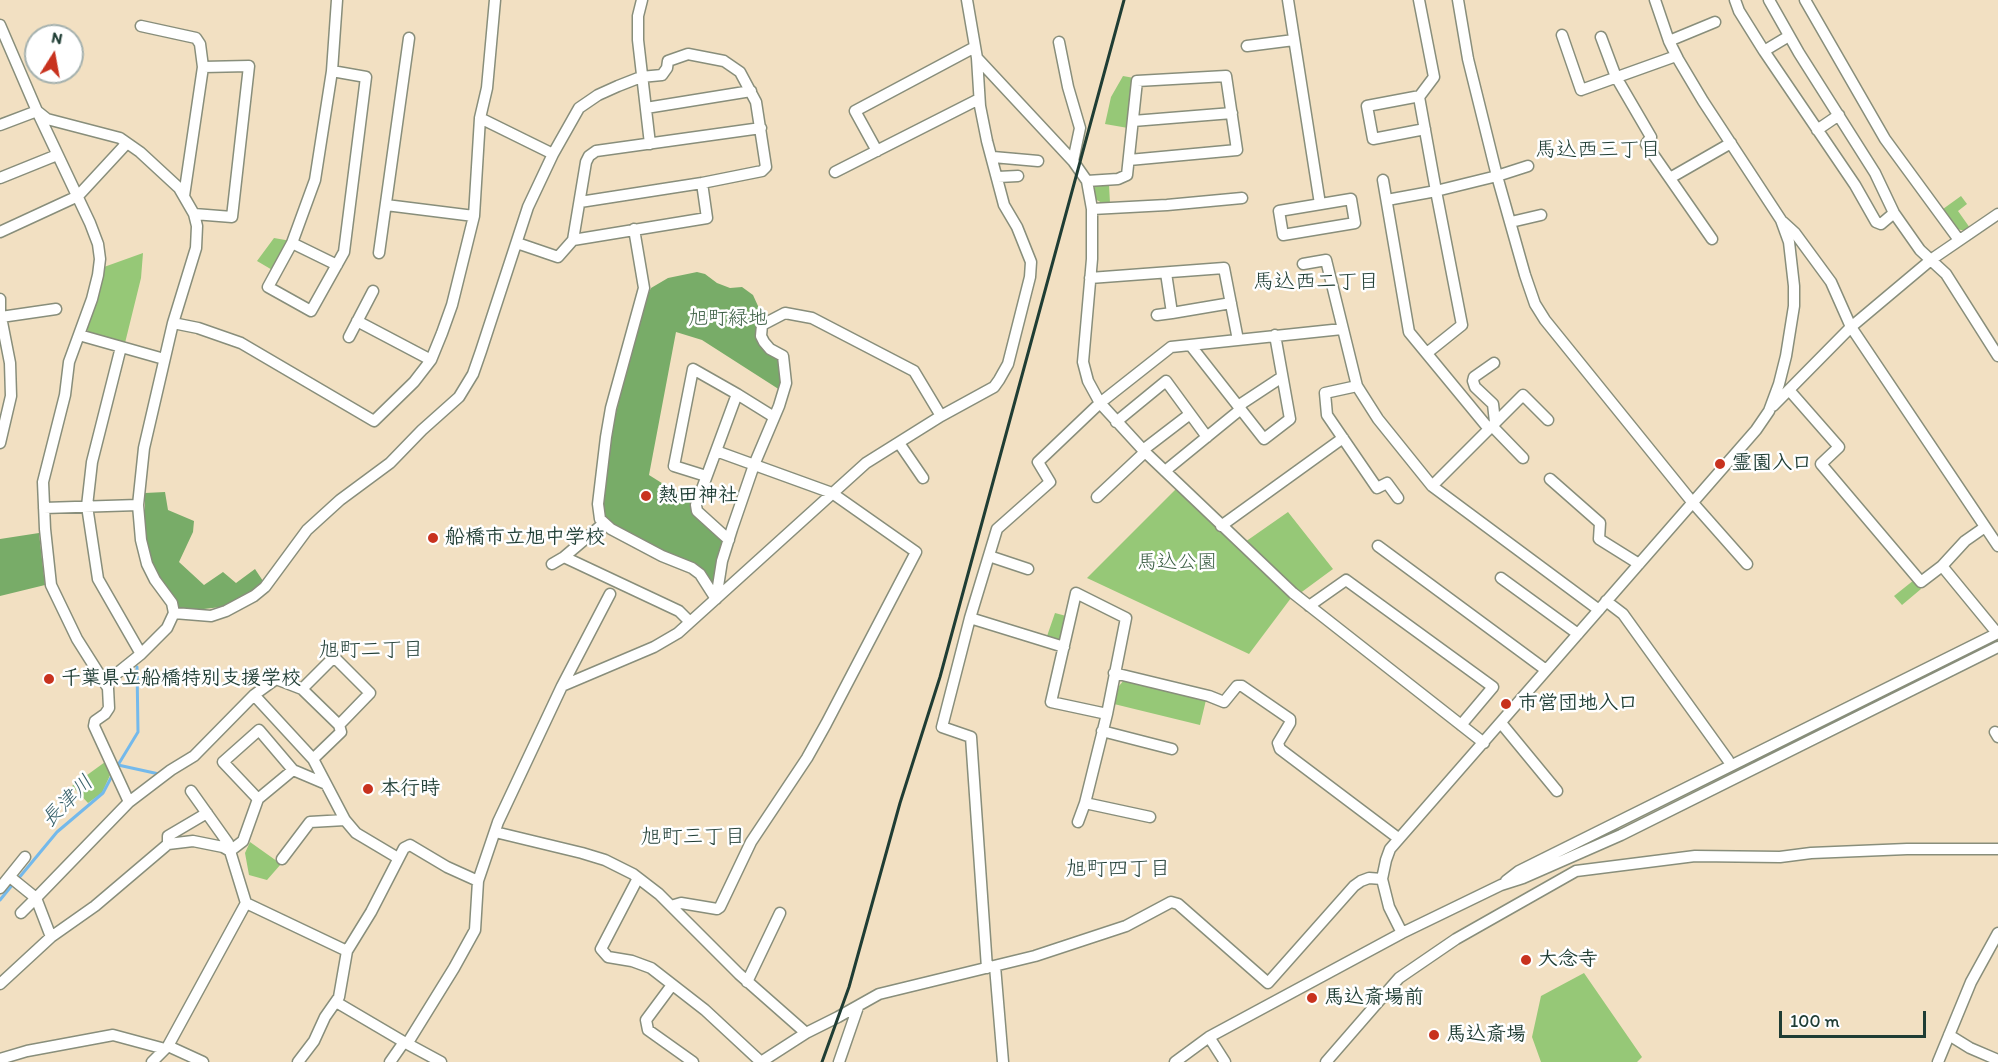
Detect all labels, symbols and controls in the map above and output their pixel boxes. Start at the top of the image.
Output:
north arrow [24,24,84,84]
text: N [50,27,64,48]
district label: 馬込西三丁目 [1535,138,1661,164]
district label: 馬込西二丁目 [1253,270,1379,296]
park label: 旭町緑地 [688,307,768,331]
place label: 霊園入口 [1732,452,1812,476]
marker: 霊園入口 [1713,457,1727,471]
place label: 熱田神社 [658,484,738,508]
marker: 熱田神社 [639,489,653,503]
place label: 船橋市立旭中学校 [445,526,605,550]
marker: 船橋市立旭中学校 [426,531,440,545]
park label: 馬込公園 [1137,551,1217,575]
district label: 旭町二丁目 [319,638,423,664]
place label: 千葉県立船橋特別支援学校 [61,667,301,691]
marker: 千葉県立船橋特別支援学校 [42,672,56,686]
place label: 市営団地入口 [1518,692,1638,716]
marker: 市営団地入口 [1499,697,1513,711]
water label: 長津川 [37,771,99,833]
place label: 本行時 [380,777,440,801]
marker: 本行時 [361,782,375,796]
district label: 旭町三丁目 [641,825,745,851]
district label: 旭町四丁目 [1066,857,1170,883]
place label: 大念寺 [1538,948,1598,972]
marker: 大念寺 [1519,953,1533,967]
place label: 馬込斎場前 [1324,986,1424,1010]
marker: 馬込斎場前 [1305,991,1319,1005]
scale bar [1782,999,1929,1037]
text: 100 m [1790,1010,1840,1032]
place label: 馬込斎場 [1446,1023,1526,1047]
marker: 馬込斎場 [1427,1028,1441,1042]

